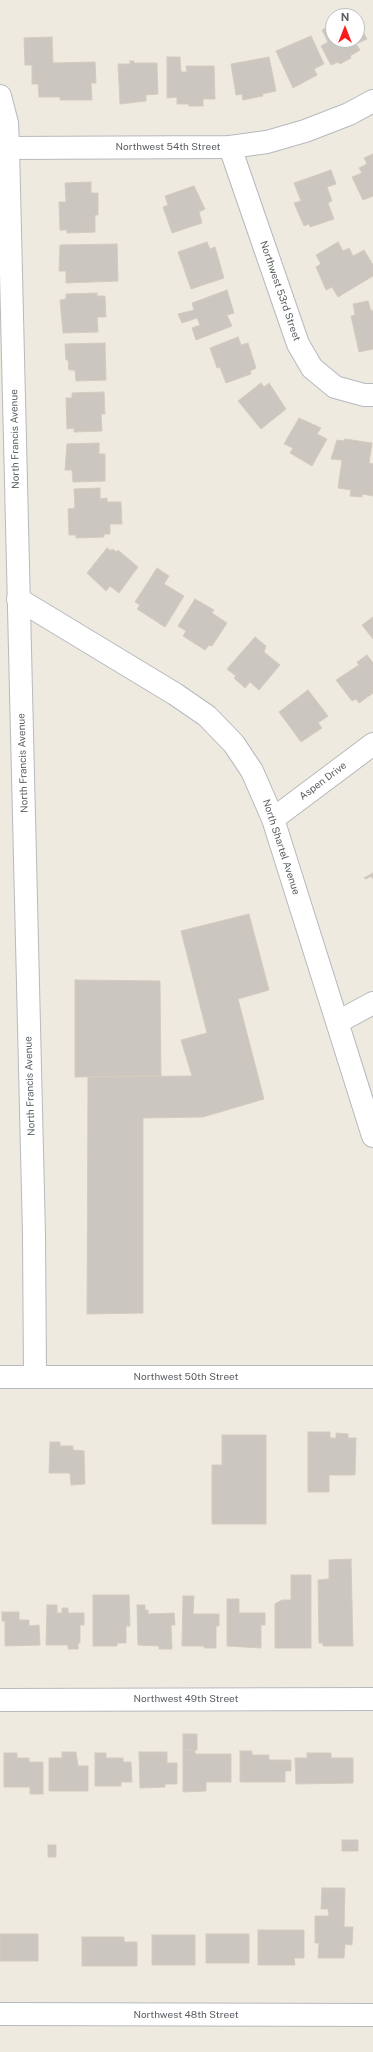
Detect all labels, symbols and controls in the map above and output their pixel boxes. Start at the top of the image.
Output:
north arrow [325,8,365,48]
text: N [341,11,349,23]
street label: Northwest 54th Street [116,141,220,153]
street label: Northwest 53rd Street [257,239,303,343]
street label: North Francis Avenue [8,389,22,489]
street label: North Francis Avenue [15,713,31,813]
street label: Aspen Drive [297,759,349,803]
street label: North Shartel Avenue [260,798,302,896]
street label: North Francis Avenue [22,1036,38,1136]
street label: Northwest 50th Street [134,1371,238,1383]
street label: Northwest 49th Street [134,1693,238,1705]
street label: Northwest 48th Street [133,2009,239,2021]

